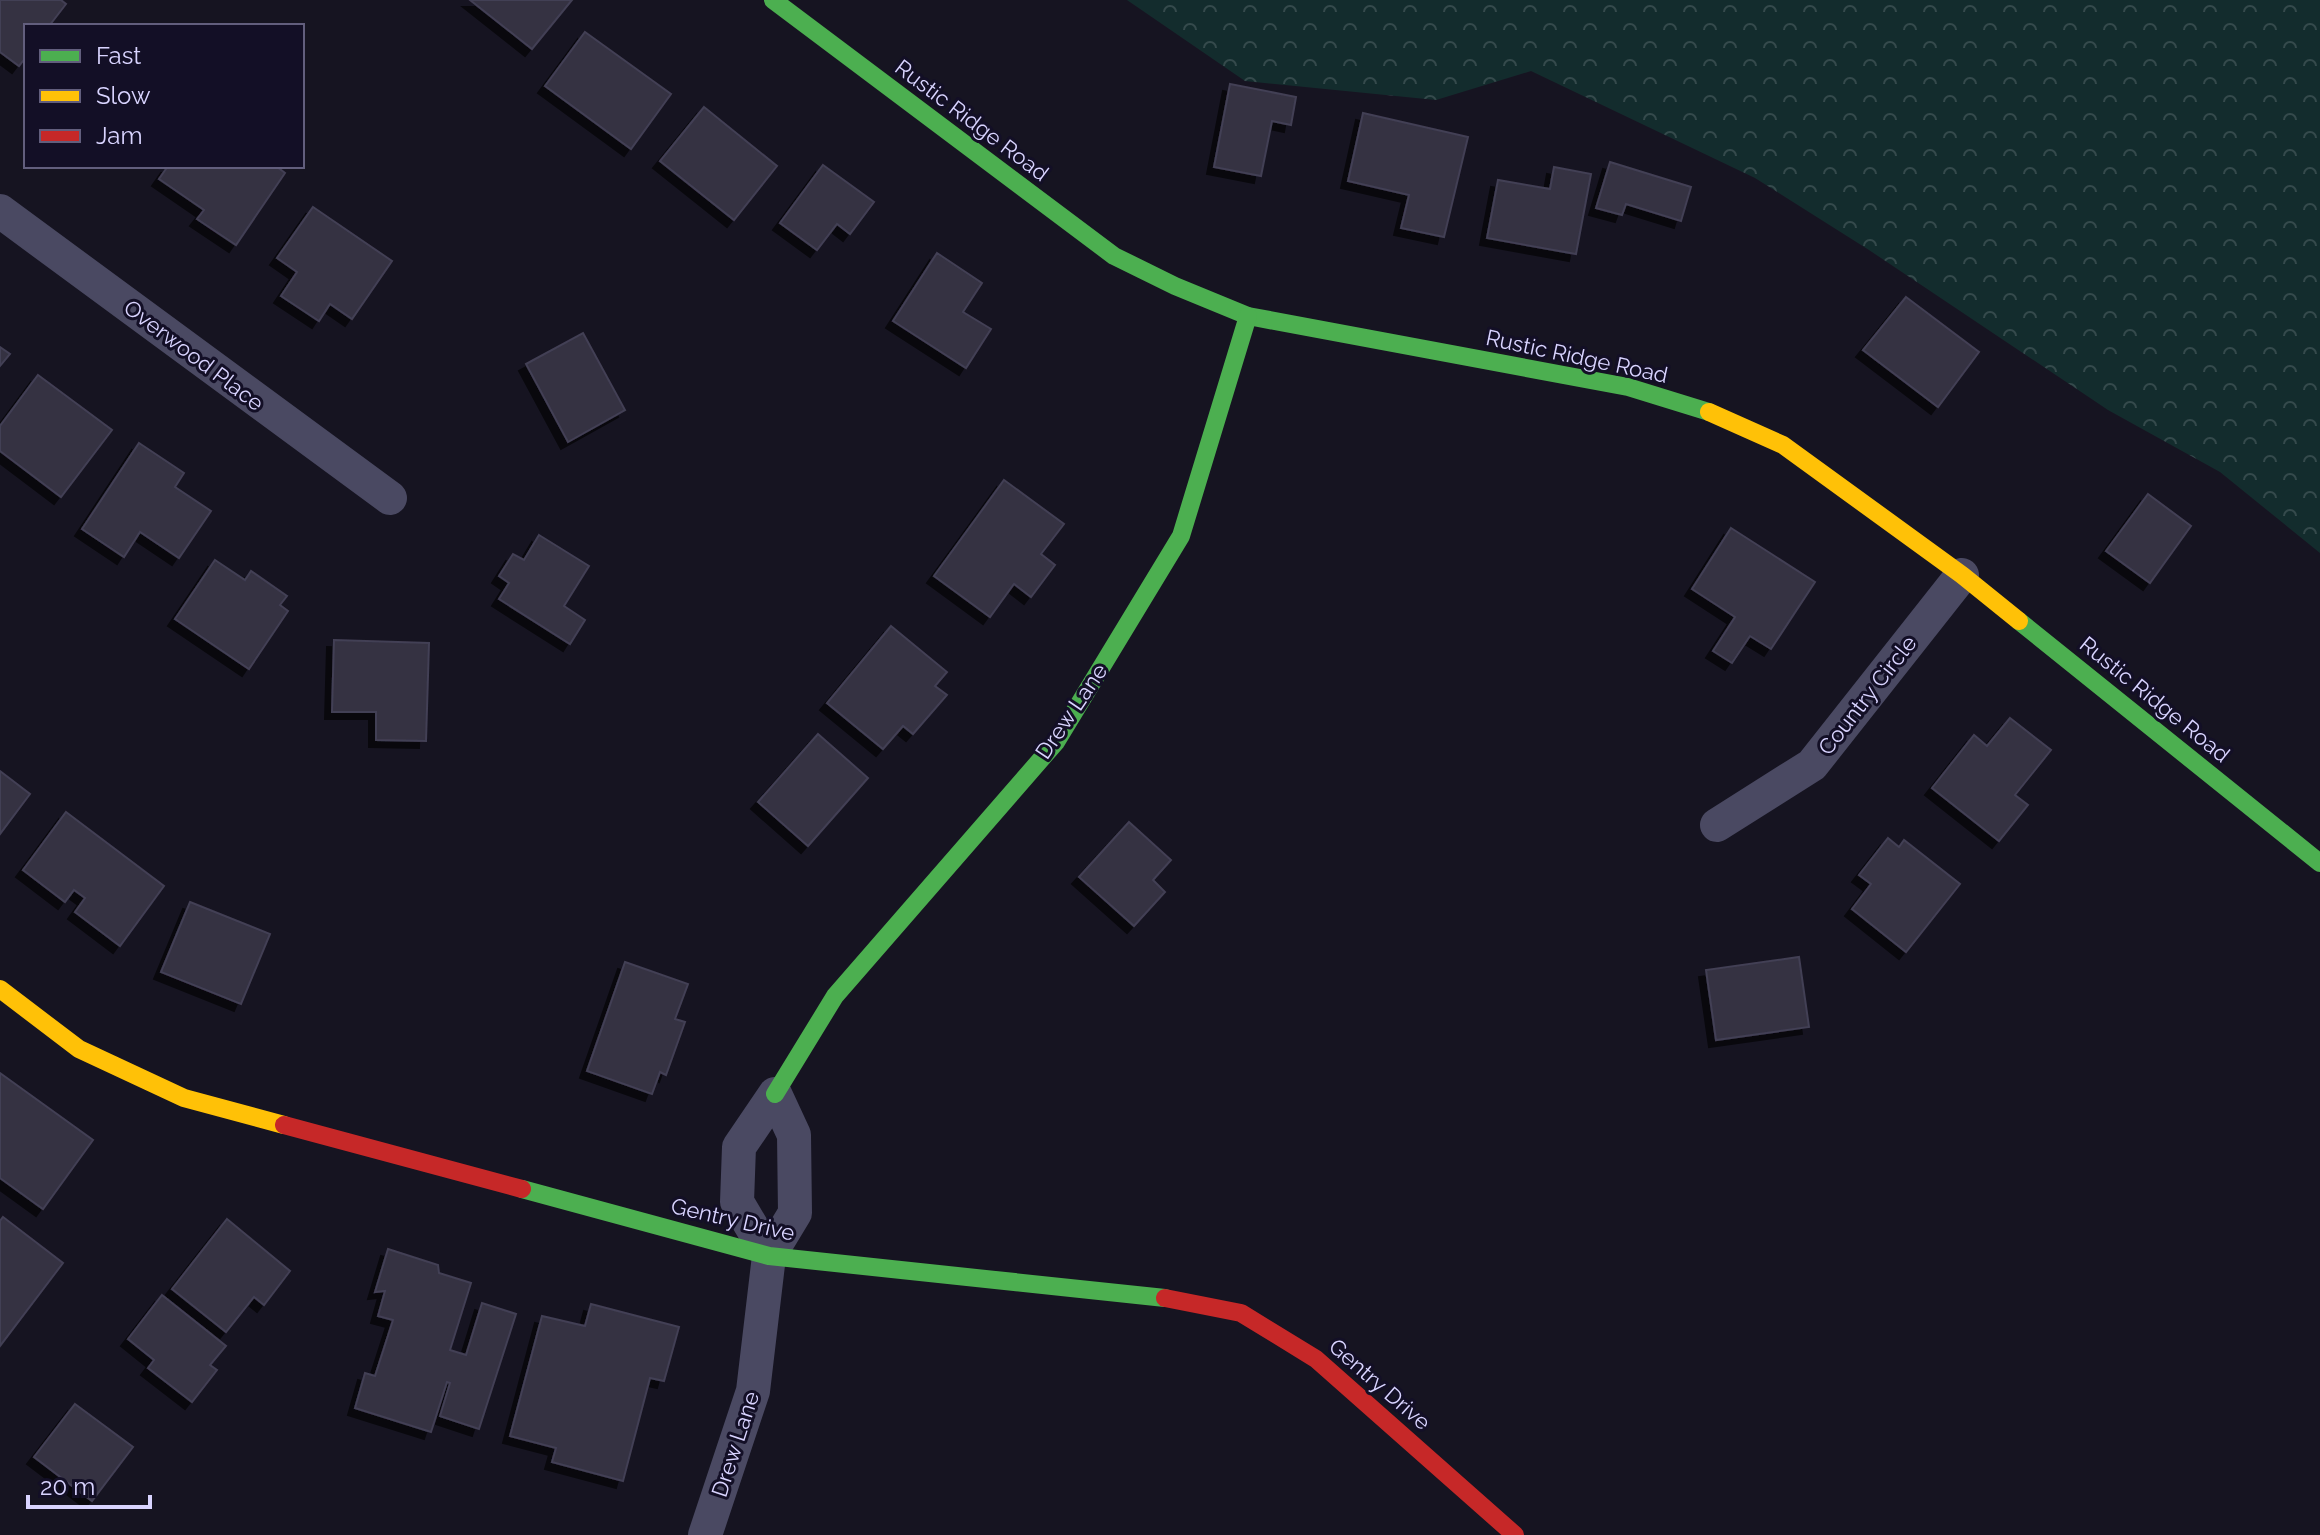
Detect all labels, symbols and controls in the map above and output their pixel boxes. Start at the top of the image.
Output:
legend [24,24,304,168]
text: Fast [96,41,141,70]
street label: Rustic Ridge Road [890,54,1054,186]
text: Slow [96,81,151,110]
text: Jam [96,121,142,150]
street label: Overwood Place [119,294,269,416]
street label: Rustic Ridge Road [1484,324,1670,388]
street label: Country Circle [1812,630,1922,760]
street label: Rustic Ridge Road [2075,631,2235,767]
street label: Drew Lane [1030,658,1112,764]
street label: Gentry Drive [669,1192,797,1246]
street label: Gentry Drive [1324,1333,1436,1435]
street label: Drew Lane [706,1388,764,1500]
scale bar [28,1459,150,1509]
text: 20 m [40,1472,95,1501]

